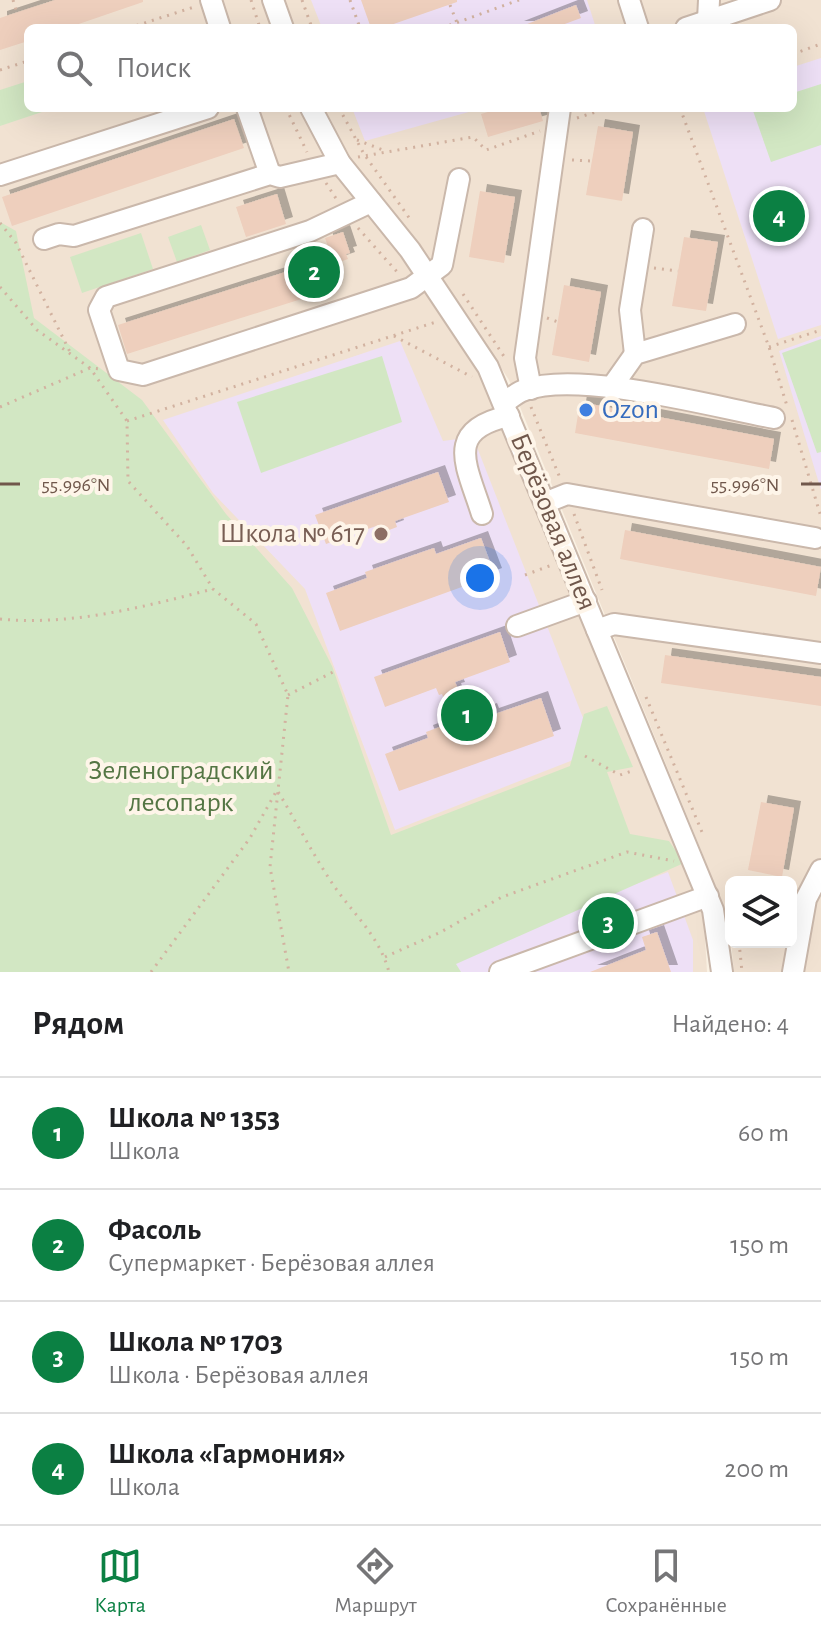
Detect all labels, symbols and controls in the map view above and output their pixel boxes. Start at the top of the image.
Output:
search box [24,24,797,112]
icon: search [52,46,96,90]
text: Поиск [116,53,191,83]
pin: 4 [753,186,805,246]
pin: 2 [288,242,340,302]
place label: Ozon [602,396,659,424]
marker: Ozon [577,401,595,419]
street label: Берёзовая аллея [505,430,601,614]
text: 55.996°N [41,475,111,495]
text: 55.996°N [710,475,780,495]
place label: Школа № 617 [219,520,365,548]
marker: Школа № 617 [372,525,390,543]
your location [460,558,500,598]
pin: 1 [441,685,493,745]
park label: Зеленоградский лесопарк [88,757,274,817]
map controls [725,876,797,948]
button: layers [725,876,797,948]
pin: 3 [582,893,634,953]
text: Рядом [32,1007,124,1041]
text: Найдено: 4 [671,1011,789,1037]
text: Школа № 1353 [108,1103,280,1133]
text: 1 [53,1120,63,1146]
text: 60 m [738,1120,789,1146]
text: Школа [108,1138,180,1164]
text: Фасоль [108,1215,201,1245]
text: 2 [52,1232,64,1258]
text: 150 m [730,1232,789,1258]
text: Супермаркет · Берёзовая аллея [108,1250,435,1276]
text: Школа № 1703 [108,1327,283,1357]
text: 3 [52,1344,64,1370]
text: 150 m [730,1344,789,1370]
text: Школа · Берёзовая аллея [108,1362,369,1388]
text: Школа «Гармония» [108,1439,346,1469]
text: 4 [51,1456,65,1482]
text: 200 m [725,1456,789,1482]
text: Школа [108,1474,180,1500]
tab: Карта [94,1544,146,1618]
tab: Маршрут [334,1544,417,1618]
tab: Сохранённые [605,1544,727,1618]

